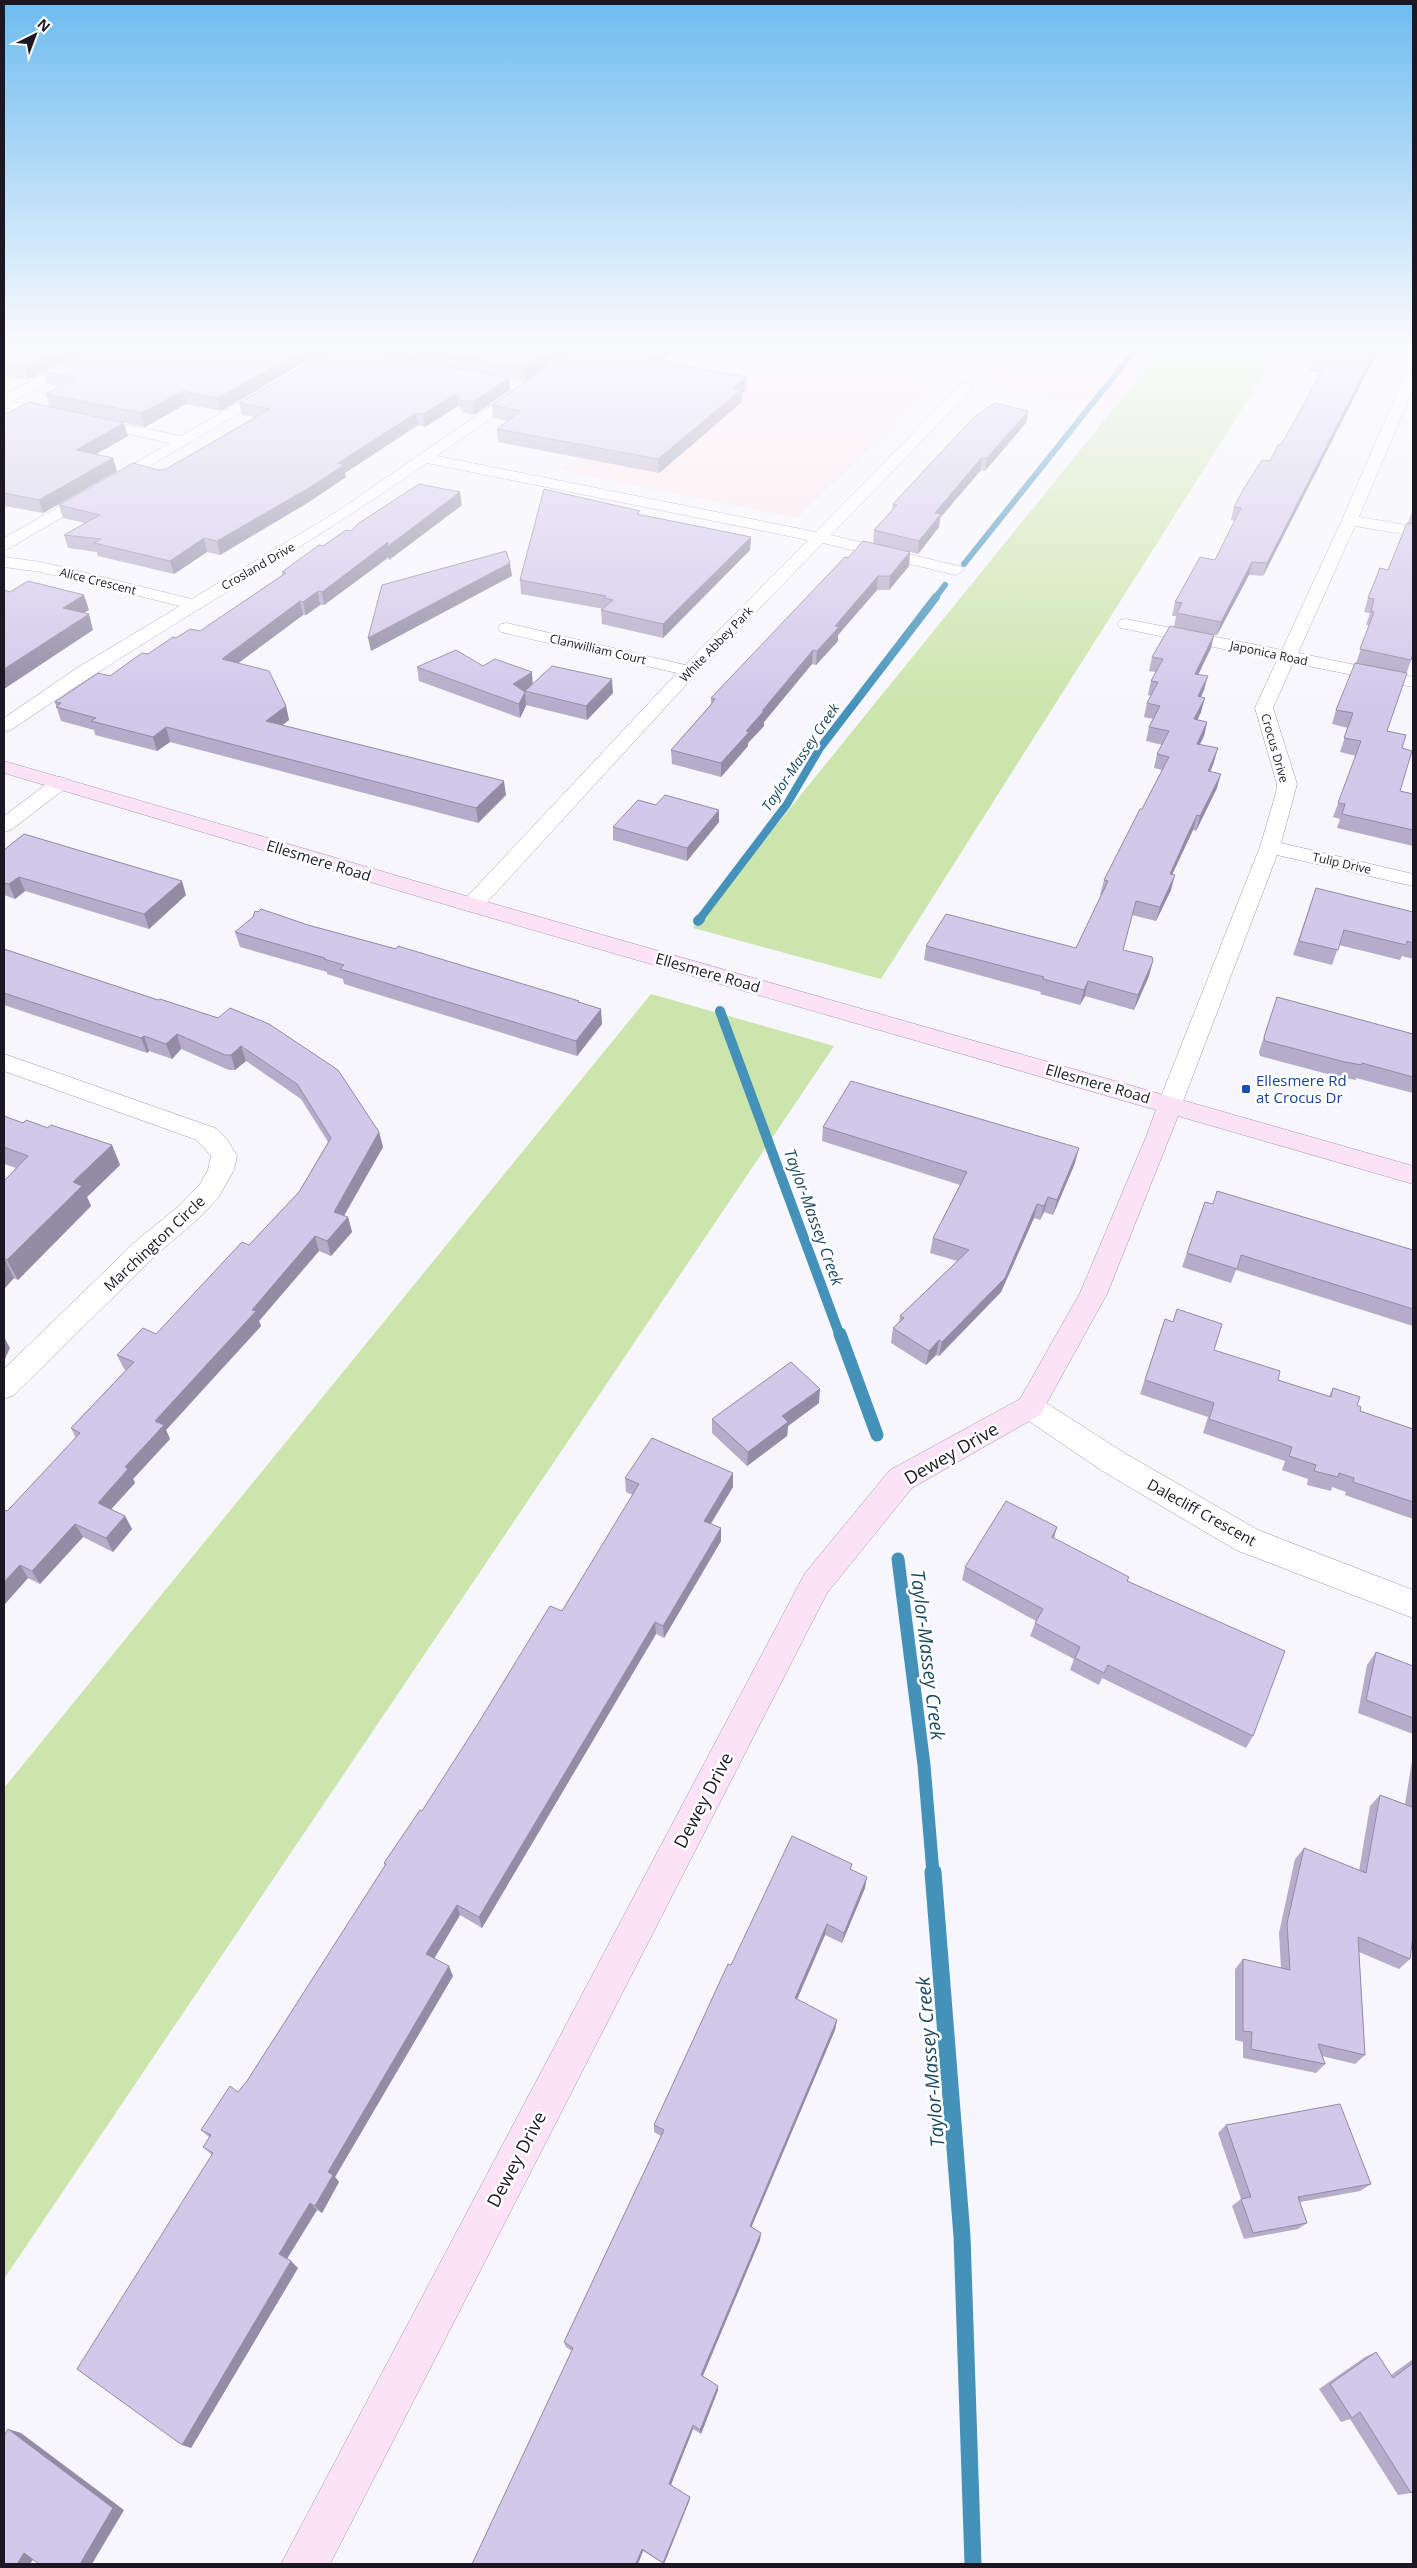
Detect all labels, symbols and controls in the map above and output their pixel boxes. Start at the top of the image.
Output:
north arrow [10,10,60,60]
text: N [33,14,55,36]
street label: Crosland Drive [218,538,298,594]
street label: Alice Crescent [58,563,138,599]
street label: White Abbey Park [676,602,757,685]
street label: Clanwilliam Court [548,630,648,668]
street label: Japonica Road [1228,636,1309,670]
water label: Taylor-Massey Creek [757,699,844,815]
street label: Crocus Drive [1257,712,1293,785]
street label: Ellesmere Road [264,835,374,885]
street label: Tulip Drive [1311,848,1373,878]
street label: Ellesmere Road [653,947,763,997]
street label: Ellesmere Road [1043,1058,1153,1108]
place label: Ellesmere Rd at Crocus Dr [1256,1070,1347,1107]
marker: Ellesmere Rd at Crocus Dr [1240,1083,1252,1095]
water label: Taylor-Massey Creek [779,1146,849,1290]
street label: Marchington Circle [99,1191,209,1295]
street label: Dewey Drive [900,1416,1002,1490]
street label: Dalecliff Crescent [1144,1474,1260,1550]
water label: Taylor-Massey Creek [905,1569,951,1742]
street label: Dewey Drive [668,1748,738,1852]
water label: Taylor-Massey Creek [910,1975,950,2148]
street label: Dewey Drive [481,2107,551,2211]

